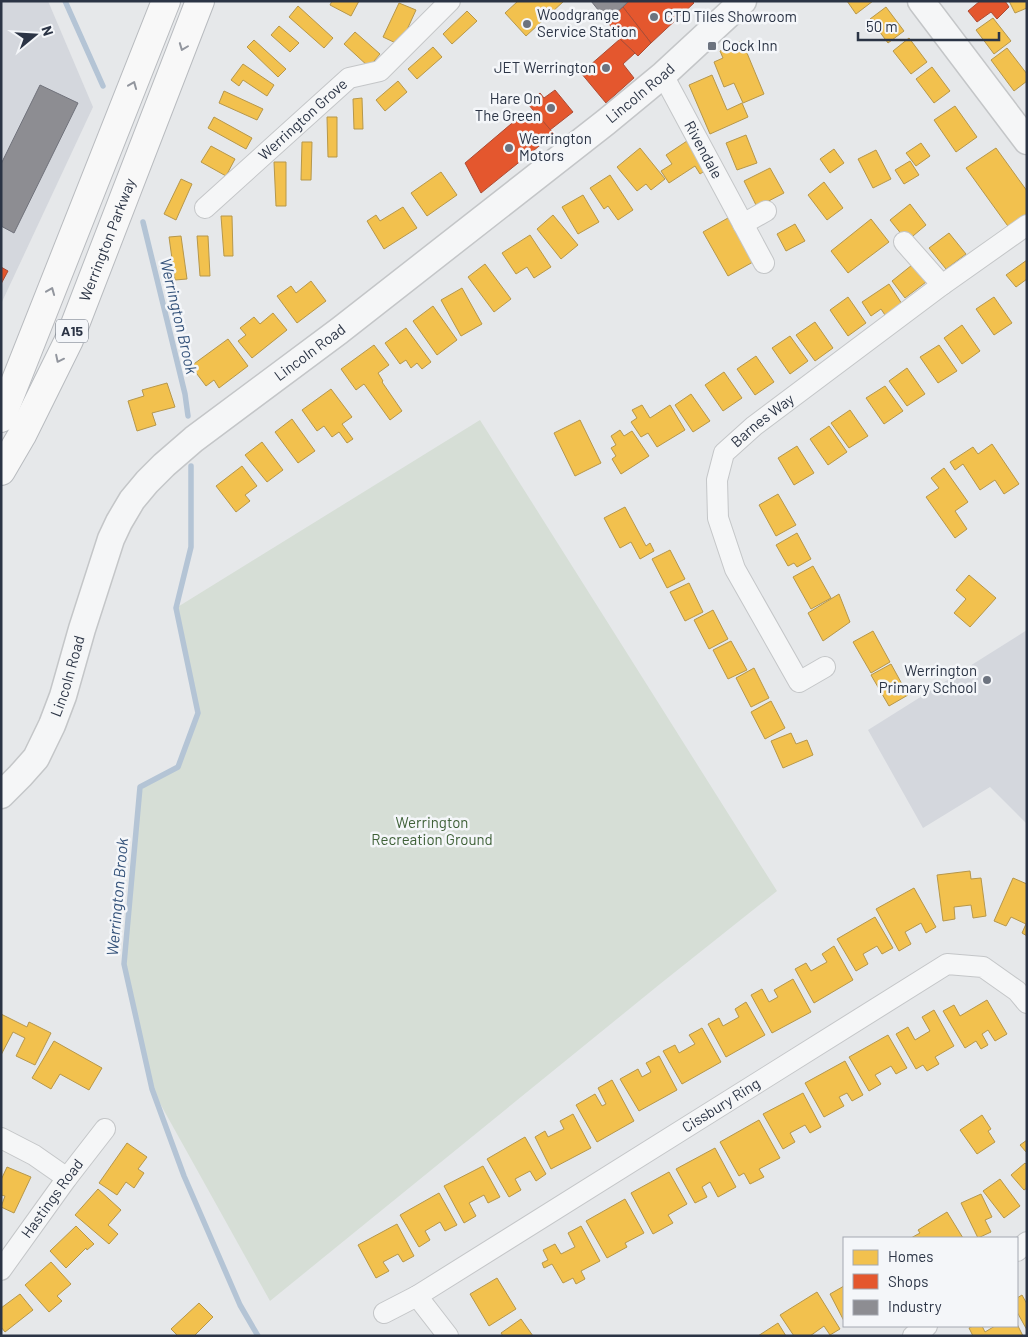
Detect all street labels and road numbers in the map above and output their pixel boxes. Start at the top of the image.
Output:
street label: Lincoln Road [602,59,678,126]
street label: Werrington Grove [254,74,350,163]
street label: Rivendale [681,117,727,182]
street label: Werrington Parkway [75,175,139,304]
road number: A15 [56,320,88,342]
street label: Lincoln Road [270,320,349,384]
street label: Barnes Way [727,389,797,450]
street label: Lincoln Road [46,633,88,719]
street label: Cissbury Ring [678,1074,763,1136]
street label: Hastings Road [17,1155,86,1241]

